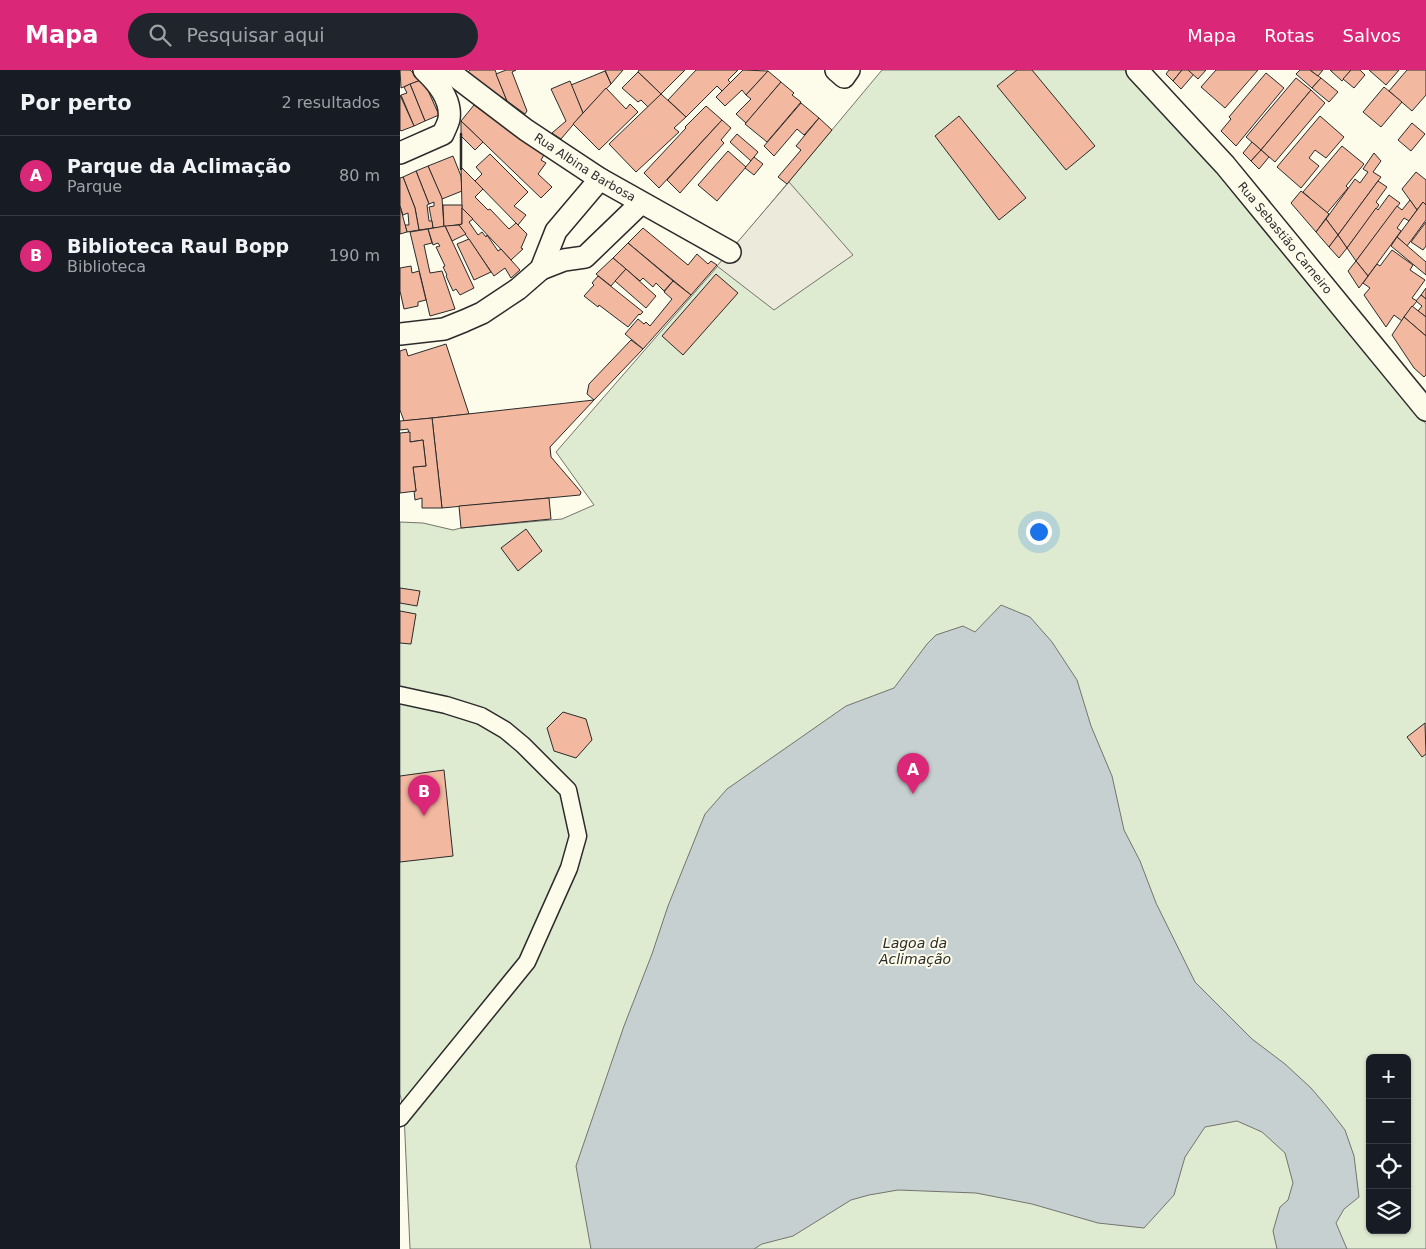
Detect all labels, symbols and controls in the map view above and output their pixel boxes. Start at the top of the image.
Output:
search box [128,13,478,58]
text: Mapa [25,21,98,49]
icon: search [146,21,174,49]
text: Pesquisar aqui [186,24,325,46]
text: Mapa [1187,25,1236,46]
text: Rotas [1264,25,1315,46]
text: Salvos [1343,25,1401,46]
text: Por perto [20,91,132,115]
text: 2 resultados [281,93,380,112]
street label: Rua Albina Barbosa [532,130,638,204]
text: Parque da Aclimação [67,155,291,177]
text: A [30,166,42,185]
text: 80 m [339,166,380,185]
text: Parque [67,177,122,196]
street label: Rua Sebastião Carneiro [1235,179,1335,297]
text: Biblioteca Raul Bopp [67,235,289,257]
text: B [30,246,42,265]
text: 190 m [329,246,380,265]
text: Biblioteca [67,257,146,276]
your location [1026,519,1052,545]
pin: A [897,753,929,794]
pin: B [408,775,440,816]
water label: Lagoa da Aclimação [878,935,951,967]
map controls [1366,1054,1411,1234]
button: + [1366,1054,1411,1099]
button: − [1366,1099,1411,1144]
button: locate [1366,1144,1411,1189]
button: layers [1366,1189,1411,1234]

